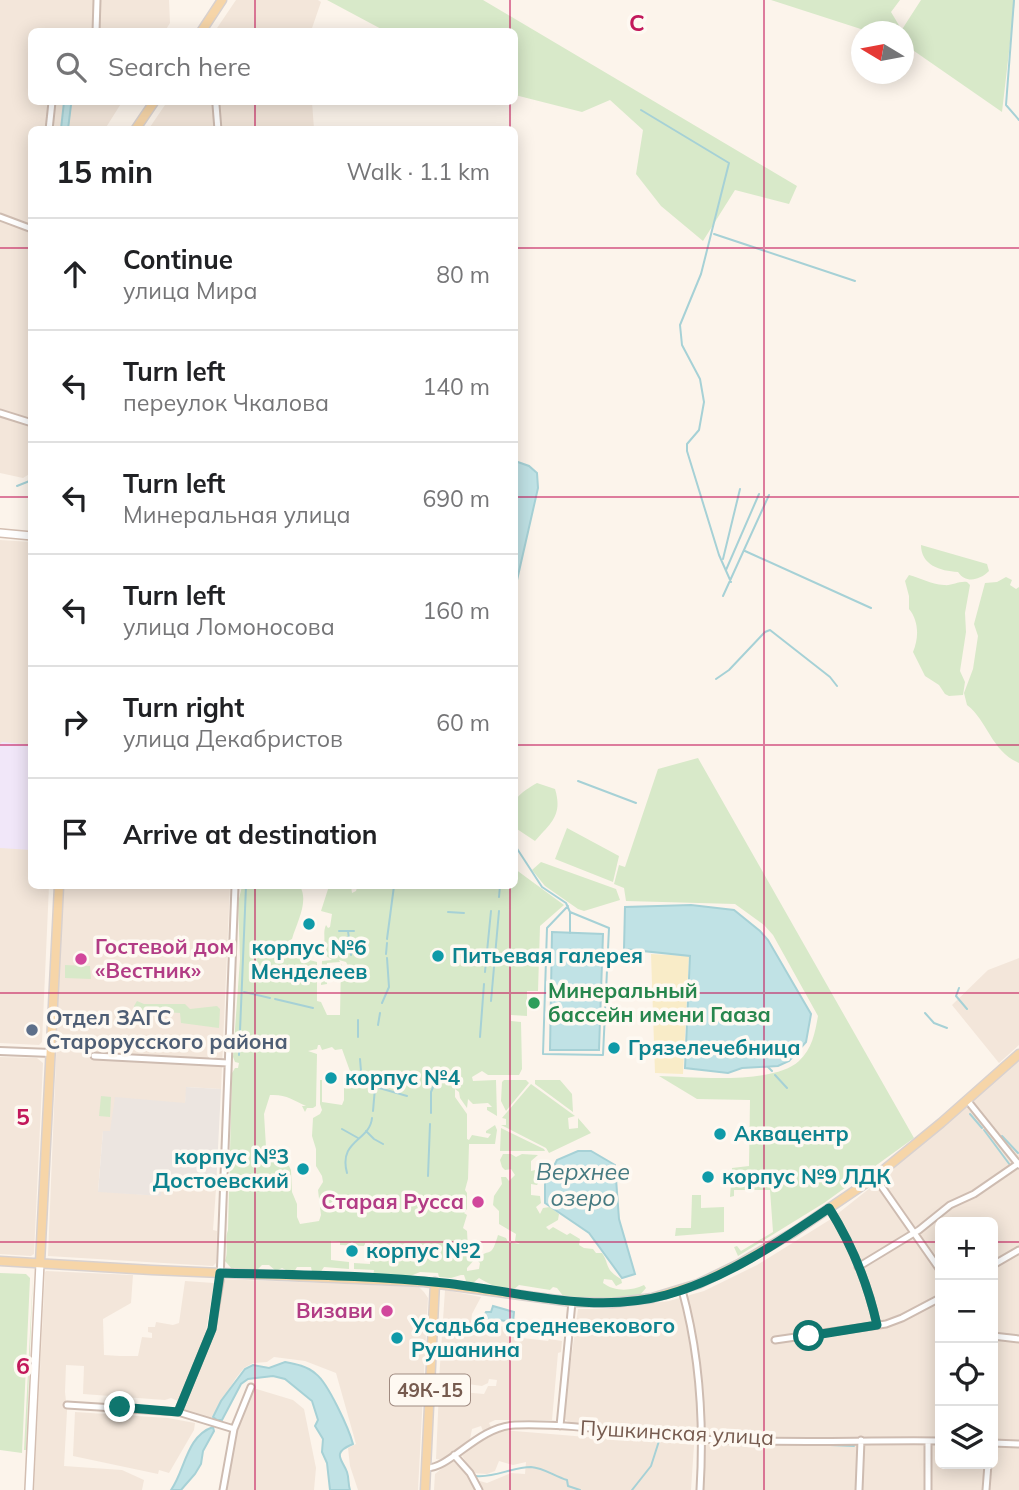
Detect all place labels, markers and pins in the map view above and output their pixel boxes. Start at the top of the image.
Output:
marker: корпус №6 Менделеев [301,916,317,932]
place label: Гостевой дом «Вестник» [95,933,234,983]
place label: корпус №6 Менделеев [251,934,367,984]
place label: Питьевая галерея [452,942,643,968]
marker: Питьевая галерея [430,948,446,964]
marker: Гостевой дом «Вестник» [73,951,89,967]
place label: Минеральный бассейн имени Гааза [548,977,771,1027]
marker: Минеральный бассейн имени Гааза [526,995,542,1011]
place label: Отдел ЗАГС Старорусского района [46,1004,288,1054]
marker: Отдел ЗАГС Старорусского района [24,1022,40,1038]
place label: Грязелечебница [628,1034,801,1060]
marker: Грязелечебница [606,1040,622,1056]
place label: корпус №4 [345,1064,461,1090]
marker: корпус №4 [323,1070,339,1086]
place label: Аквацентр [734,1120,849,1146]
marker: Аквацентр [712,1126,728,1142]
place label: корпус №3 Достоевский [153,1143,289,1193]
marker: корпус №3 Достоевский [295,1161,311,1177]
place label: корпус №9 ЛДК [722,1163,891,1189]
marker: корпус №9 ЛДК [700,1169,716,1185]
place label: Старая Русса [321,1188,464,1214]
marker: Старая Русса [470,1194,486,1210]
place label: корпус №2 [366,1237,481,1263]
marker: корпус №2 [344,1243,360,1259]
place label: Визави [296,1297,373,1323]
marker: Визави [379,1303,395,1319]
place label: Усадьба средневекового Рушанина [410,1312,675,1362]
marker: Усадьба средневекового Рушанина [389,1330,405,1346]

